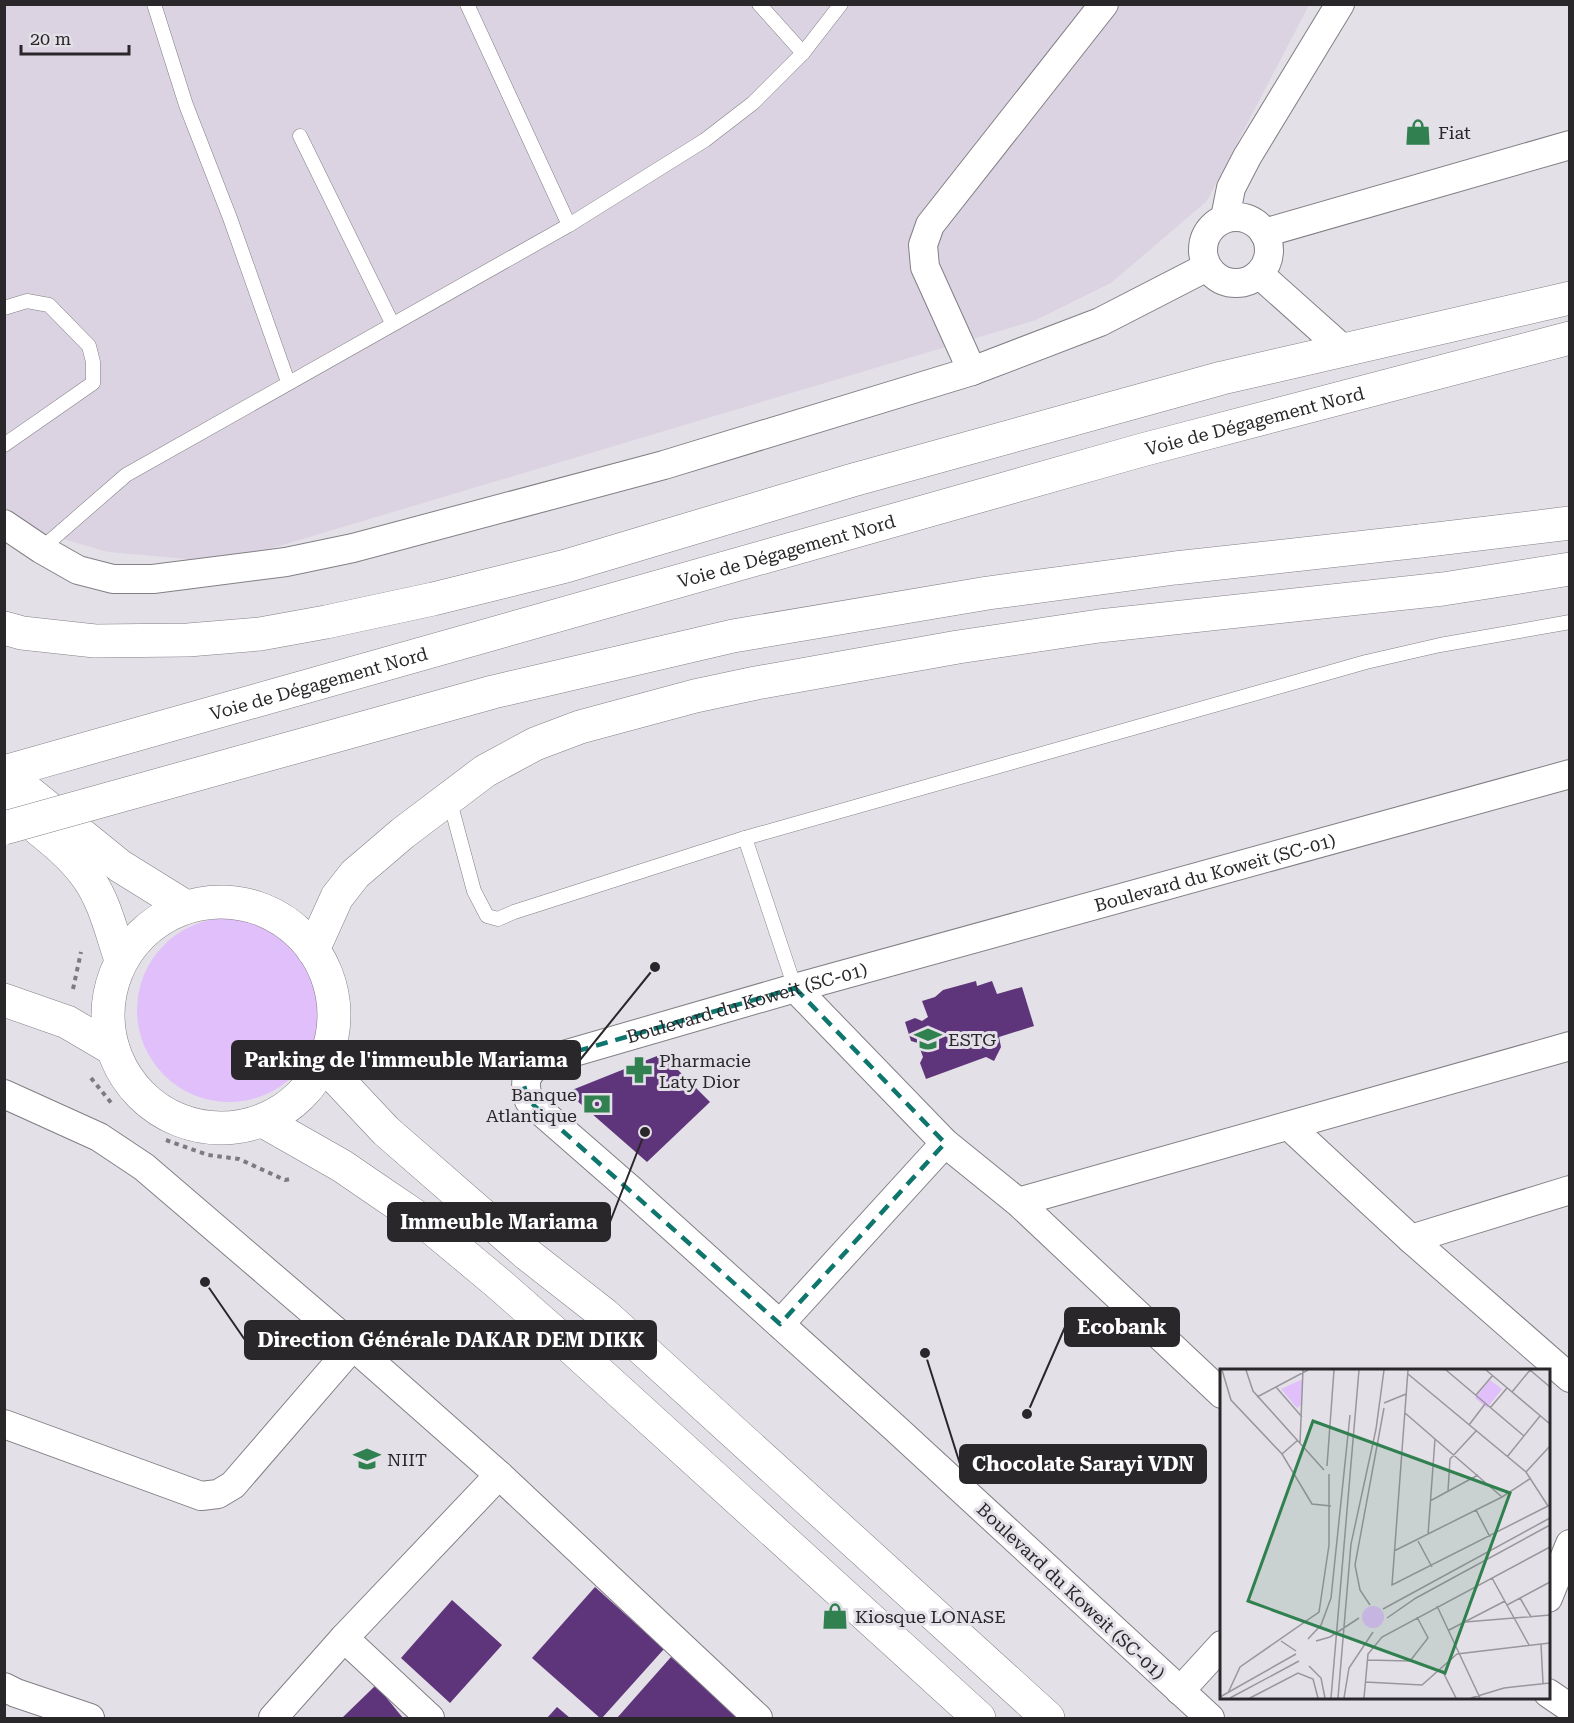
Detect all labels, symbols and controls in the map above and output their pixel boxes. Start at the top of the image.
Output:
scale bar [21,18,129,56]
text: 20 m [30,28,71,49]
shop icon: Fiat [1403,117,1433,147]
place label: Fiat [1438,122,1471,143]
street label: Voie de Dégagement Nord [1143,382,1367,459]
street label: Voie de Dégagement Nord [675,510,898,591]
street label: Voie de Dégagement Nord [207,642,430,724]
street label: Boulevard du Koweit (SC-01) [1092,829,1338,915]
street label: Boulevard du Koweit (SC-01) [624,958,869,1047]
school or university icon: ESTG [913,1024,943,1054]
place label: ESTG [948,1029,996,1050]
callout: Parking de l'immeuble Mariama [232,1041,580,1079]
text: Parking de l'immeuble Mariama [244,1048,568,1072]
place label: Pharmacie Laty Dior [659,1050,751,1092]
pharmacy icon: Pharmacie Laty Dior [624,1055,654,1085]
place label: Banque Atlantique [486,1084,577,1126]
bank icon: Banque Atlantique [582,1089,612,1119]
callout: Immeuble Mariama [388,1203,610,1241]
text: Immeuble Mariama [400,1210,598,1234]
callout: Ecobank [1065,1308,1179,1346]
text: Ecobank [1077,1315,1167,1339]
callout: Direction Générale DAKAR DEM DIKK [245,1321,656,1359]
text: Direction Générale DAKAR DEM DIKK [258,1328,645,1352]
inset map [1220,1369,1550,1699]
school or university icon: NIIT [352,1444,382,1474]
callout: Chocolate Sarayi VDN [960,1445,1206,1483]
place label: NIIT [387,1449,427,1470]
text: Chocolate Sarayi VDN [972,1452,1194,1476]
street label: Boulevard du Koweit (SC-01) [973,1498,1169,1684]
shop icon: Kiosque LONASE [820,1601,850,1631]
place label: Kiosque LONASE [855,1606,1006,1627]

